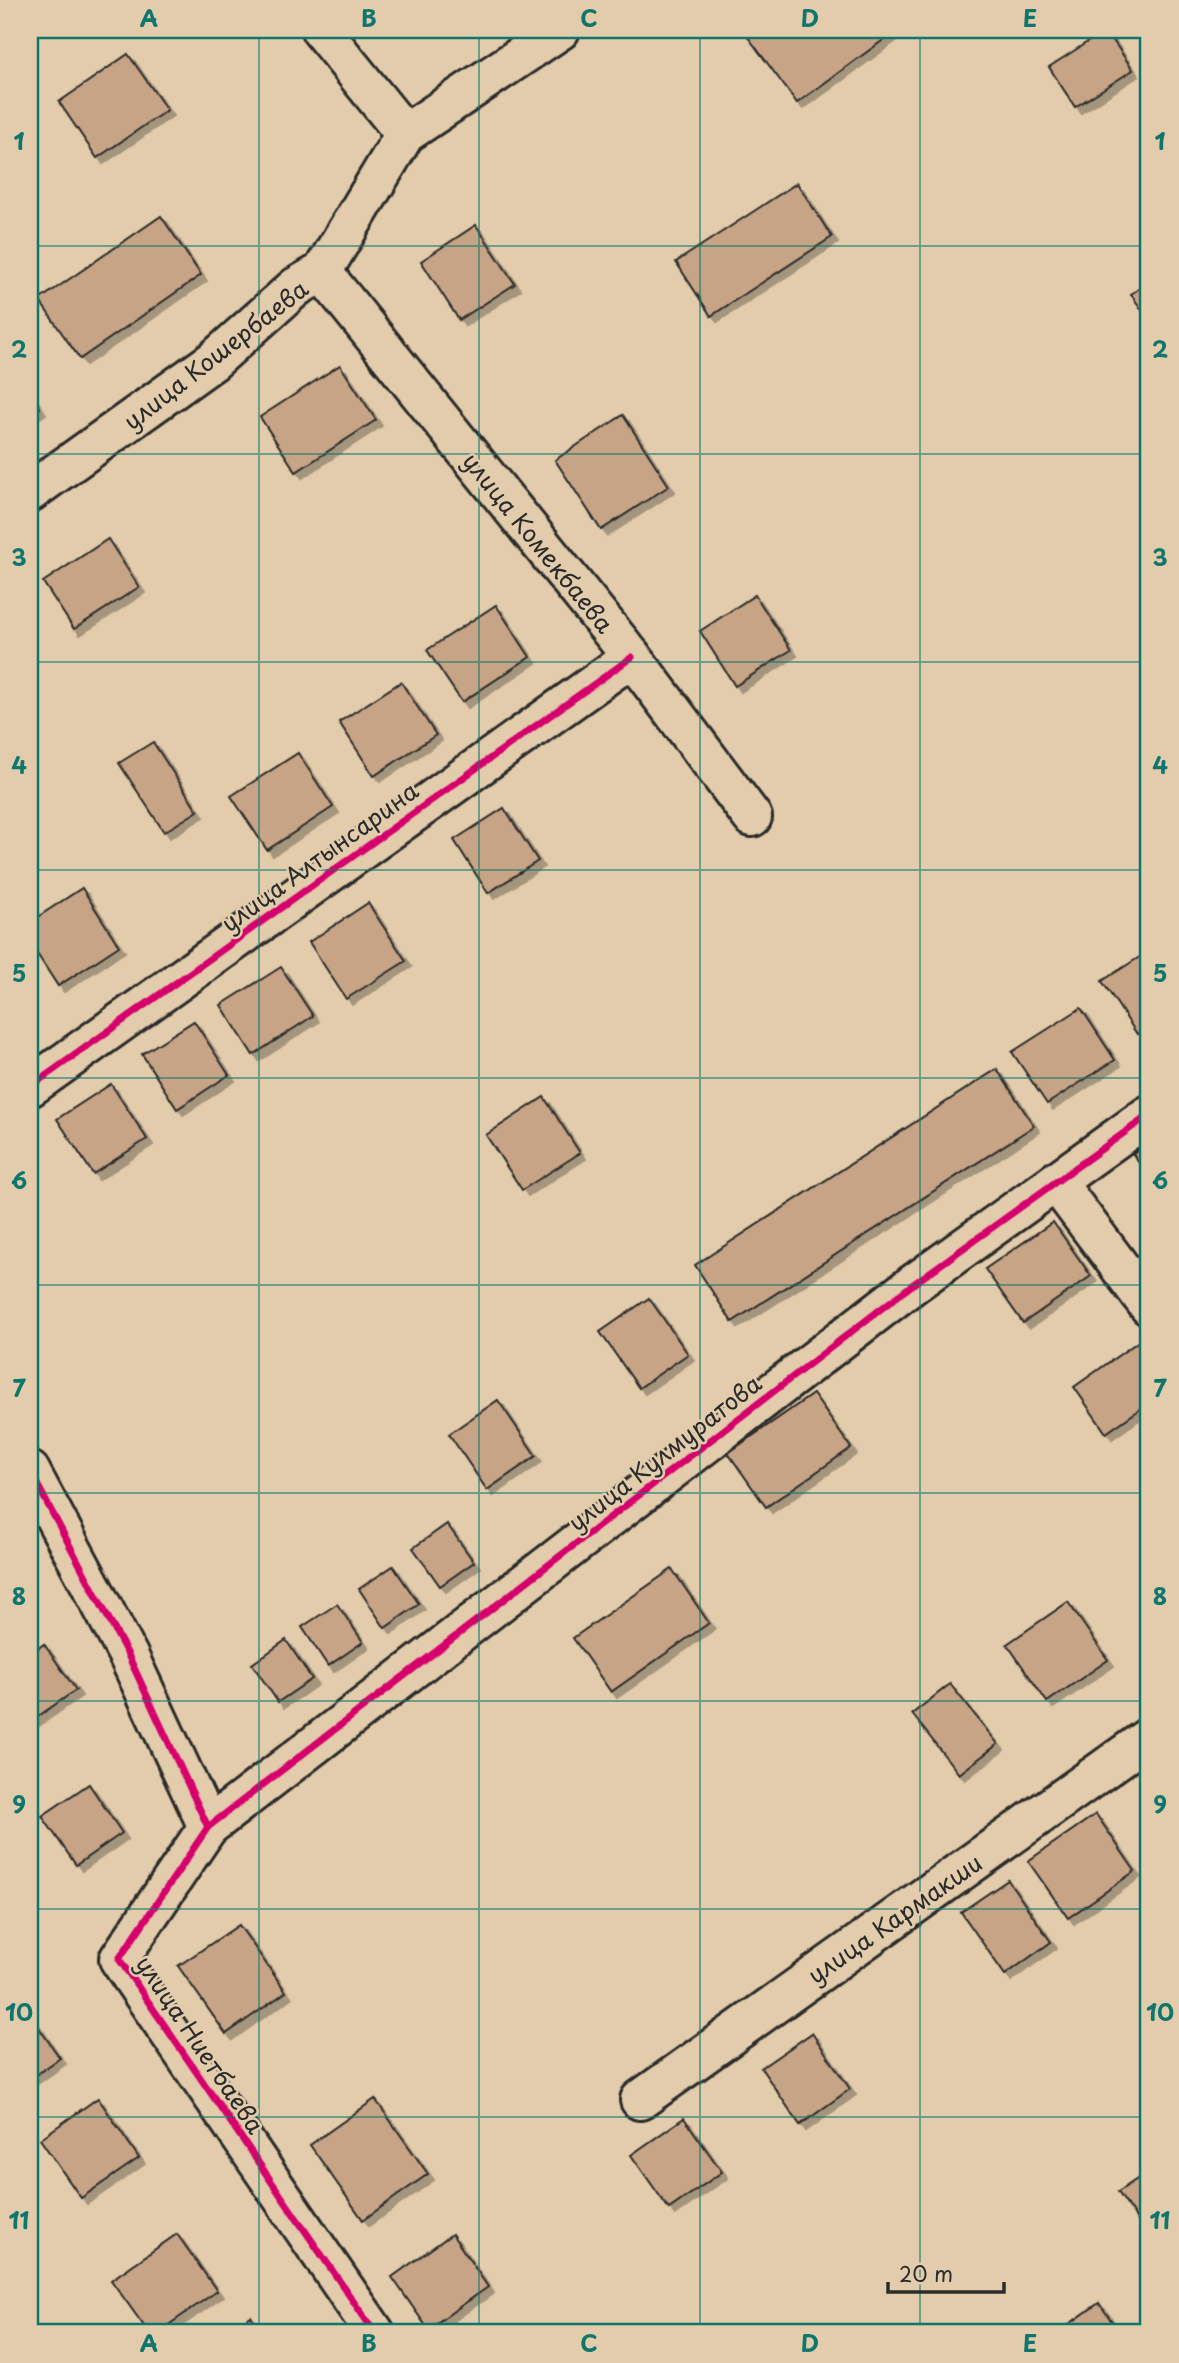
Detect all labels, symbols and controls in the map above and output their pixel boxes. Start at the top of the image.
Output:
text: A [140,0,158,35]
text: B [361,0,377,35]
text: C [580,0,598,35]
text: D [801,0,819,35]
text: E [1023,0,1037,35]
text: 1 [14,123,25,158]
text: 1 [1155,123,1166,158]
street label: улица Кошербаева [115,270,315,438]
text: 2 [11,331,27,366]
text: 2 [1152,331,1168,366]
street label: улица Комекбаева [455,444,624,641]
text: 3 [11,539,27,574]
text: 3 [1152,539,1168,574]
text: 4 [11,747,27,782]
text: 4 [1152,747,1168,782]
street label: улица Алтынсарина [213,772,425,940]
text: 5 [12,955,26,990]
text: 5 [1153,955,1167,990]
text: 6 [11,1162,27,1197]
text: 6 [1152,1162,1168,1197]
street label: улица Кулмуратова [560,1365,768,1539]
text: 7 [12,1370,26,1405]
text: 7 [1153,1370,1167,1405]
text: 8 [12,1578,26,1613]
text: 8 [1153,1578,1167,1613]
text: 9 [12,1786,26,1821]
text: 9 [1153,1786,1167,1821]
street label: улица Кармакши [799,1844,989,1992]
street label: улица Ниетбаева [128,1948,274,2140]
text: 10 [5,1994,33,2029]
text: 10 [1146,1994,1174,2029]
text: 11 [9,2202,30,2237]
text: 11 [1150,2202,1171,2237]
scale bar [888,2251,1004,2295]
text: 20 m [899,2257,953,2289]
text: A [140,2325,158,2360]
text: B [361,2325,377,2360]
text: C [580,2325,598,2360]
text: D [801,2325,819,2360]
text: E [1023,2325,1037,2360]

